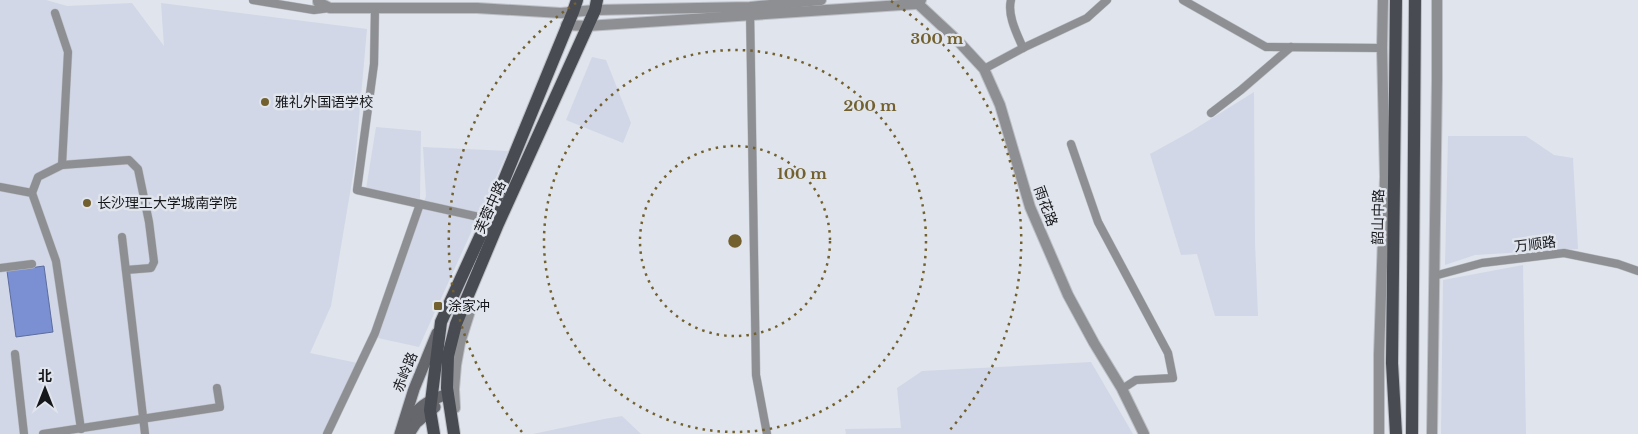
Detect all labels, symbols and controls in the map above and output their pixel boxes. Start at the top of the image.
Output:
text: 300 m [911,29,964,48]
place label: 雅礼外国语学校 [275,93,373,111]
marker: 雅礼外国语学校 [259,96,271,108]
text: 200 m [844,96,897,115]
text: 100 m [777,164,827,183]
street label: 芙蓉中路 [470,178,510,236]
street label: 雨花路 [1030,183,1062,229]
street label: 韶山中路 [1369,189,1387,245]
place label: 长沙理工大学城南学院 [97,194,237,212]
marker: 长沙理工大学城南学院 [81,197,93,209]
centre of rings [726,232,744,250]
street label: 万顺路 [1513,233,1557,255]
place label: 涂家冲 [448,297,490,315]
marker: 涂家冲 [432,300,444,312]
street label: 赤岭路 [389,349,421,395]
north arrow [20,364,70,414]
text: 北 [38,367,52,385]

